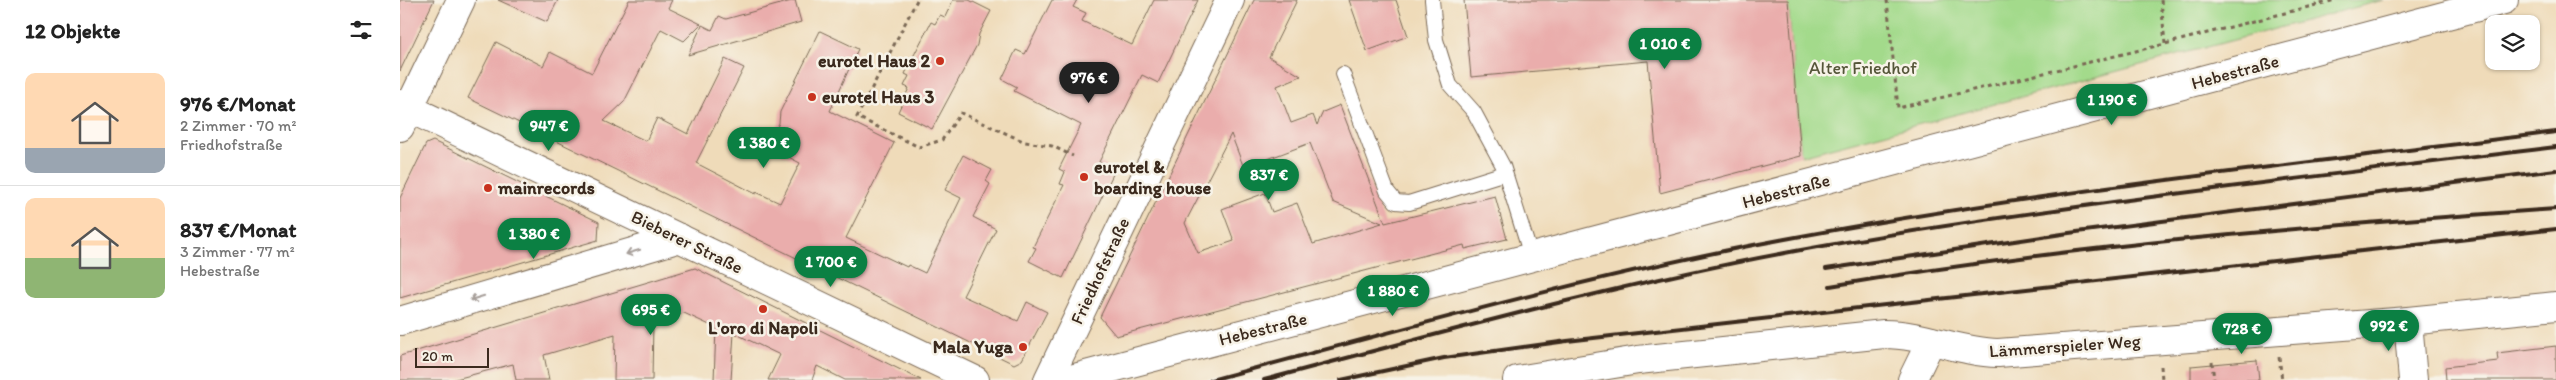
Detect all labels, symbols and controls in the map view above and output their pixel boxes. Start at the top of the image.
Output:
map controls [2485,15,2540,70]
button: layers [2485,15,2540,70]
icon: filters [347,16,375,44]
text: 12 Objekte [25,18,121,43]
pin: 1 010 € [1619,28,1711,70]
text: 1 010 € [1640,34,1690,53]
place label: eurotel Haus 2 [818,50,931,72]
street label: Hebestraße [2189,50,2281,94]
marker: eurotel Haus 2 [934,55,946,67]
park label: Alter Friedhof [1809,57,1917,79]
pin: 976 € [1054,62,1124,104]
text: 976 € [1070,68,1108,87]
pin: 1 190 € [2066,84,2158,126]
place label: eurotel Haus 3 [822,86,935,108]
text: 1 190 € [2087,90,2137,109]
text: 976 €/Monat [180,91,295,116]
marker: eurotel Haus 3 [806,91,818,103]
icon: home [65,93,125,153]
pin: 947 € [514,110,584,152]
text: 2 Zimmer · 70 m² [180,116,296,135]
text: 947 € [530,116,568,135]
pin: 1 380 € [718,126,810,169]
text: 1 380 € [738,133,790,152]
text: Friedhofstraße [180,135,283,154]
place label: eurotel & boarding house [1094,156,1212,199]
pin: 837 € [1234,158,1304,201]
text: 837 € [1250,165,1288,184]
street label: Hebestraße [1740,169,1832,213]
marker: eurotel & boarding house [1078,171,1090,183]
place label: mainrecords [497,177,595,199]
marker: mainrecords [482,182,494,194]
street label: Bieberer Straße [628,205,746,279]
street label: Friedhofstraße [1066,214,1134,328]
text: 837 €/Monat [180,217,296,242]
icon: home [65,218,125,278]
pin: 1 380 € [488,218,580,260]
text: 1 380 € [508,224,560,243]
text: 3 Zimmer · 77 m² [180,242,295,261]
pin: 1 700 € [785,246,877,288]
one-way arrow [625,248,641,258]
text: 1 700 € [805,252,857,271]
text: Hebestraße [180,261,260,280]
pin: 1 880 € [1347,274,1439,317]
text: 1 880 € [1367,281,1419,300]
one-way arrow [470,294,486,304]
pin: 695 € [616,294,686,336]
text: 695 € [632,300,670,319]
marker: L'oro di Napoli [757,303,769,315]
street label: Hebestraße [1217,307,1309,351]
pin: 992 € [2354,310,2424,352]
pin: 728 € [2207,312,2277,355]
text: 992 € [2370,316,2408,335]
place label: L'oro di Napoli [708,317,818,339]
text: 728 € [2223,319,2261,338]
street label: Lämmerspieler Weg [1988,330,2142,362]
place label: Mala Yuga [933,336,1014,358]
marker: Mala Yuga [1017,341,1029,353]
scale bar [415,345,489,368]
text: 20 m [422,348,453,365]

